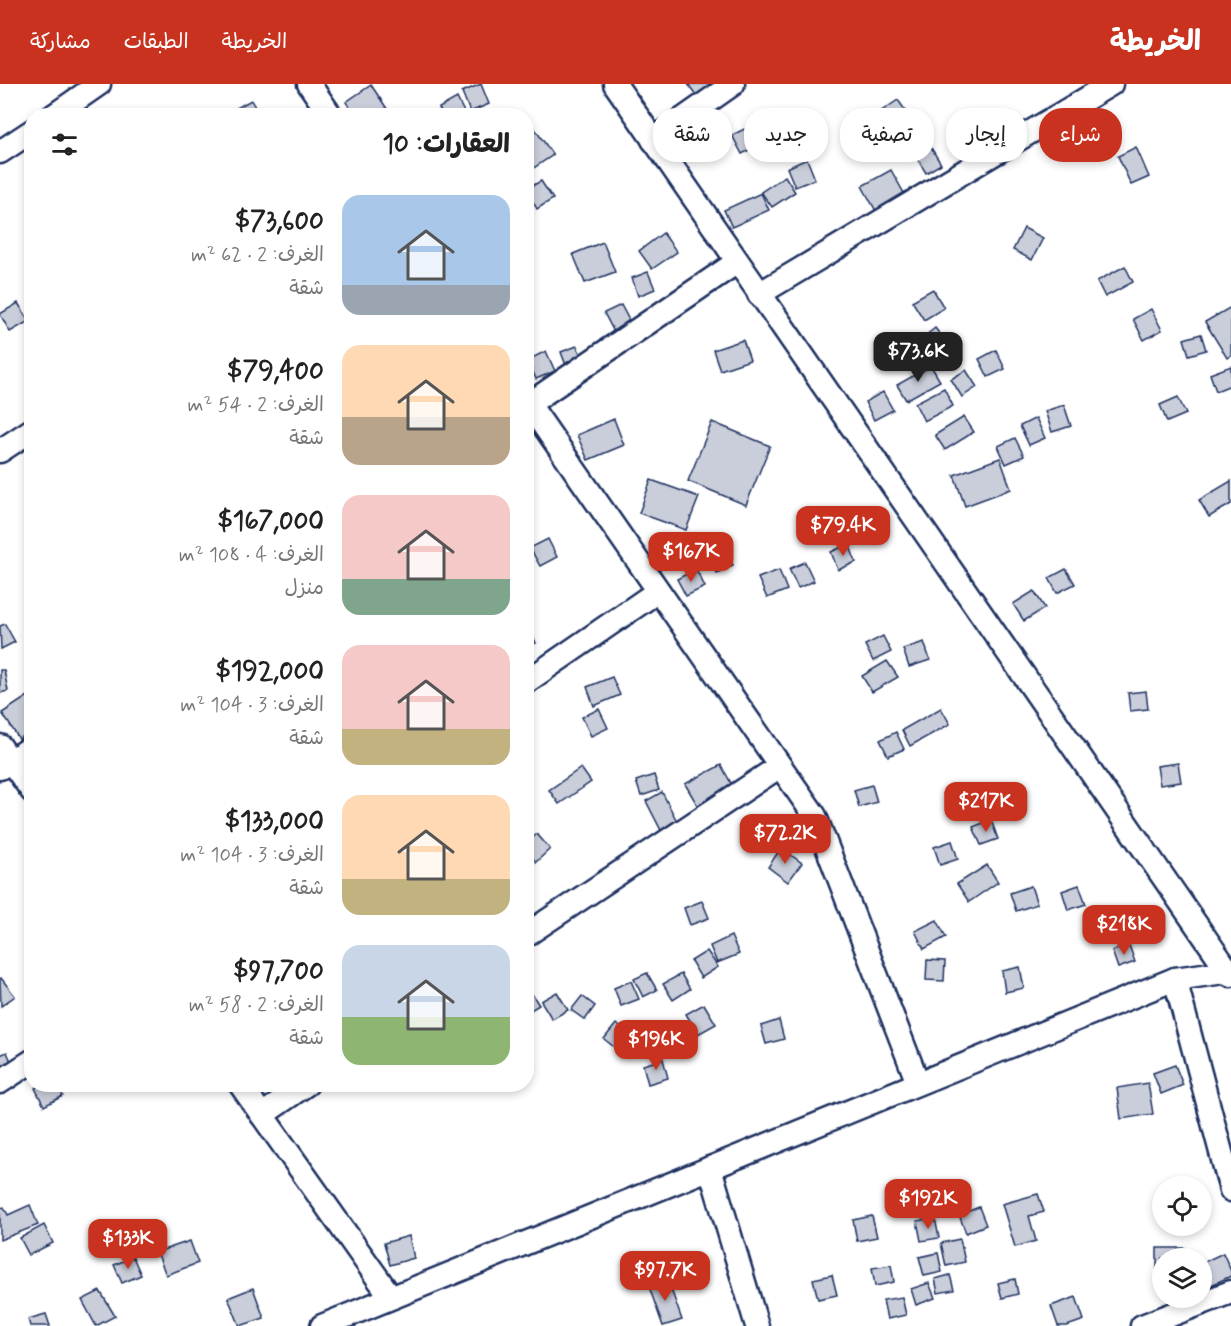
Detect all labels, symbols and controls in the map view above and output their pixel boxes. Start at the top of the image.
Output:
text: الخريطة [1110,24,1201,61]
text: مشاركة [30,28,91,56]
text: الطبقات [124,28,189,56]
text: الخريطة [222,28,287,56]
chip: شقة [653,108,732,162]
chip: جديد [744,108,828,162]
chip: تصفية [840,108,934,162]
chip: إيجار [946,108,1027,162]
chip: شراء [1039,108,1122,162]
icon: filters [48,128,81,161]
text: العقارات: 10 [382,128,510,162]
text: $73,600 [235,205,324,239]
icon: home [390,219,462,291]
text: الغرف: 2 · 62 m² [191,242,324,269]
text: شقة [289,275,324,302]
pin: $73.6K [869,332,967,383]
text: $73.6K [888,338,948,365]
text: $79,400 [227,355,324,389]
icon: home [390,369,462,441]
text: الغرف: 2 · 54 m² [188,392,324,419]
text: شقة [289,425,324,452]
text: $167,000 [218,505,324,539]
pin: $79.4K [794,506,892,557]
text: $79.4K [810,512,876,539]
icon: home [390,519,462,591]
pin: $167K [649,532,733,583]
text: $167K [662,538,720,565]
text: الغرف: 4 · 108 m² [179,542,324,569]
text: منزل [285,575,324,602]
text: $192,000 [215,655,324,689]
icon: home [390,669,462,741]
text: الغرف: 3 · 104 m² [180,692,324,719]
text: شقة [289,725,324,752]
pin: $217K [944,782,1028,833]
text: $217K [958,788,1014,815]
text: $133,000 [225,805,324,839]
pin: $72.2K [736,814,834,865]
icon: home [390,819,462,891]
text: $72.2K [754,820,816,847]
text: الغرف: 3 · 104 m² [180,842,324,869]
text: شقة [289,875,324,902]
pin: $218K [1082,905,1166,956]
text: $218K [1096,911,1152,938]
text: $97,700 [233,955,324,989]
icon: home [390,969,462,1041]
text: الغرف: 2 · 58 m² [189,992,324,1019]
pin: $196K [614,1020,698,1071]
text: شقة [289,1025,324,1052]
text: $196K [628,1026,684,1053]
map controls [1152,1176,1212,1308]
button: locate [1152,1176,1212,1236]
pin: $192K [886,1179,970,1230]
text: $192K [899,1185,957,1212]
pin: $133K [86,1219,170,1270]
text: $133K [102,1225,154,1252]
button: layers [1152,1248,1212,1308]
pin: $97.7K [616,1251,714,1302]
text: $97.7K [634,1257,696,1284]

